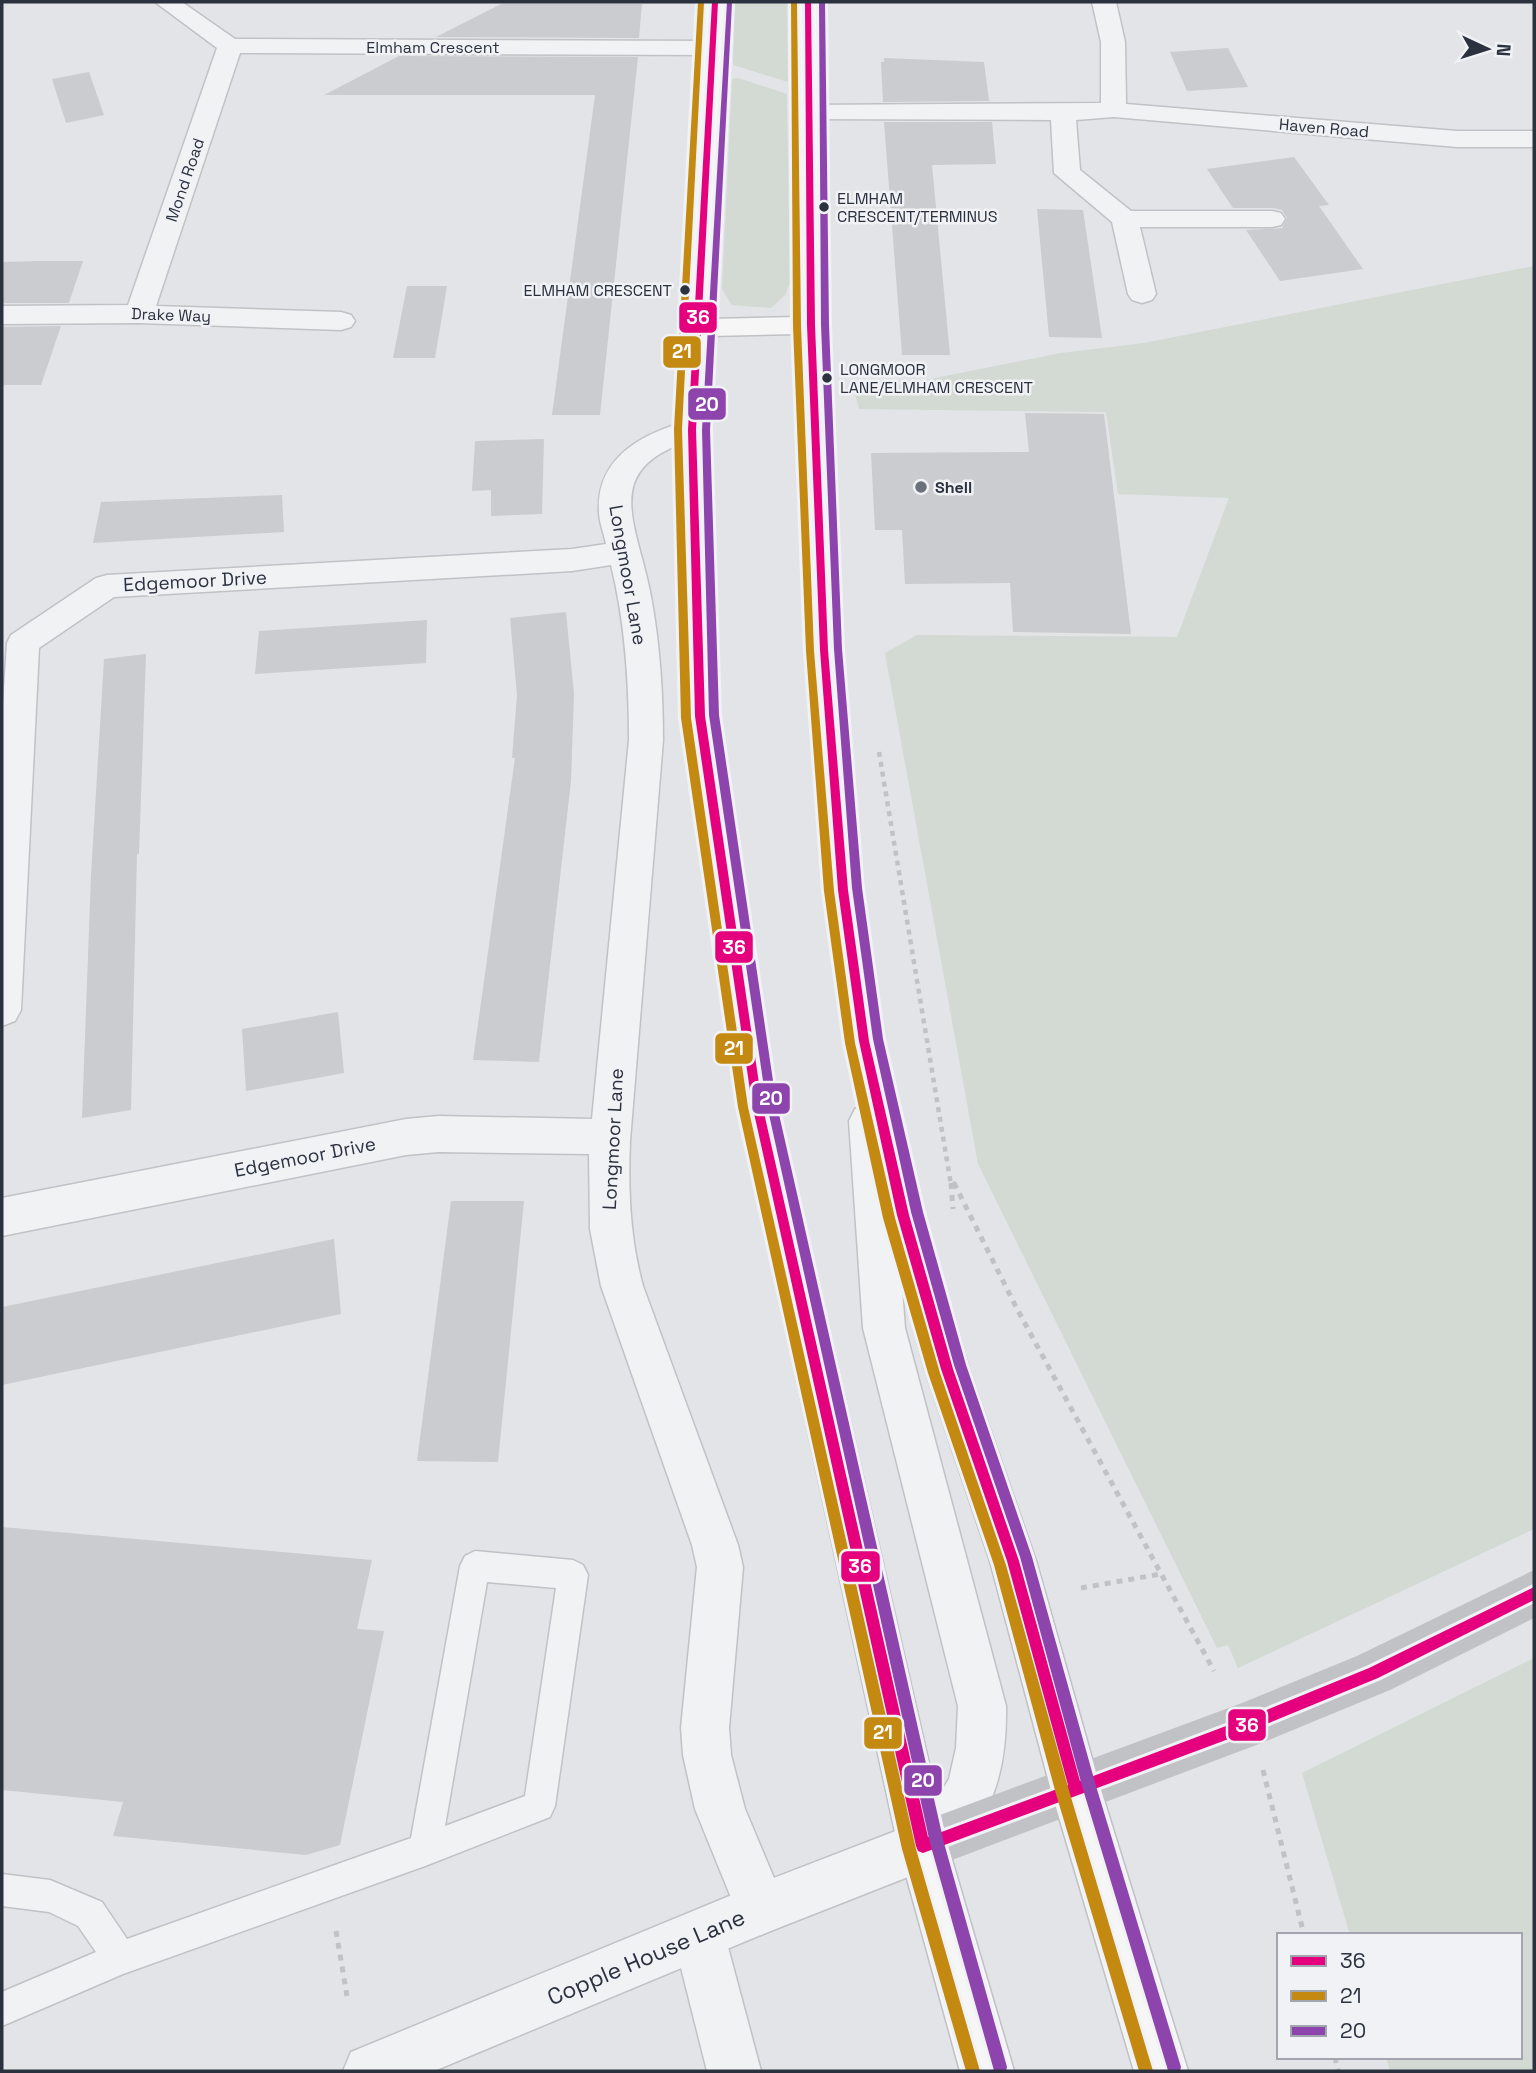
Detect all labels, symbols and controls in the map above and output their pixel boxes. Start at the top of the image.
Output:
north arrow [1452,14,1522,84]
street label: Elmham Crescent [366,37,500,58]
text: N [1491,43,1516,57]
street label: Haven Road [1278,114,1370,142]
street label: Mond Road [161,135,209,225]
place label: ELMHAM CRESCENT/TERMINUS [837,188,998,227]
marker: ELMHAM CRESCENT/TERMINUS [817,200,831,214]
place label: ELMHAM CRESCENT [523,280,672,301]
marker: ELMHAM CRESCENT [678,283,692,297]
line badge: 36 [678,301,718,334]
street label: Drake Way [131,303,211,327]
text: 36 [686,305,710,330]
line badge: 21 [662,335,702,369]
text: 21 [672,339,692,364]
place label: LONGMOOR LANE/ELMHAM CRESCENT [840,359,1033,398]
marker: LONGMOOR LANE/ELMHAM CRESCENT [820,371,834,385]
line badge: 20 [687,387,727,421]
text: 20 [695,392,719,417]
place label: Shell [935,477,972,498]
marker: Shell [913,479,929,495]
street label: Longmoor Lane [603,503,653,647]
street label: Edgemoor Drive [123,565,267,597]
line badge: 36 [714,930,754,964]
text: 36 [722,935,746,960]
line badge: 21 [714,1032,754,1065]
text: 21 [724,1036,744,1061]
street label: Longmoor Lane [597,1067,629,1211]
line badge: 20 [751,1082,791,1115]
text: 20 [759,1086,783,1111]
street label: Edgemoor Drive [232,1131,378,1183]
line badge: 36 [840,1550,881,1583]
text: 36 [848,1554,872,1579]
line badge: 36 [1227,1708,1267,1742]
text: 36 [1235,1713,1259,1738]
line badge: 21 [863,1716,903,1750]
text: 21 [873,1720,893,1745]
line badge: 20 [903,1764,943,1797]
text: 20 [911,1768,935,1793]
street label: Copple House Lane [542,1902,750,2012]
legend [1277,1933,1522,2059]
text: 36 [1340,1947,1366,1974]
text: 21 [1340,1982,1361,2009]
text: 20 [1340,2017,1366,2044]

